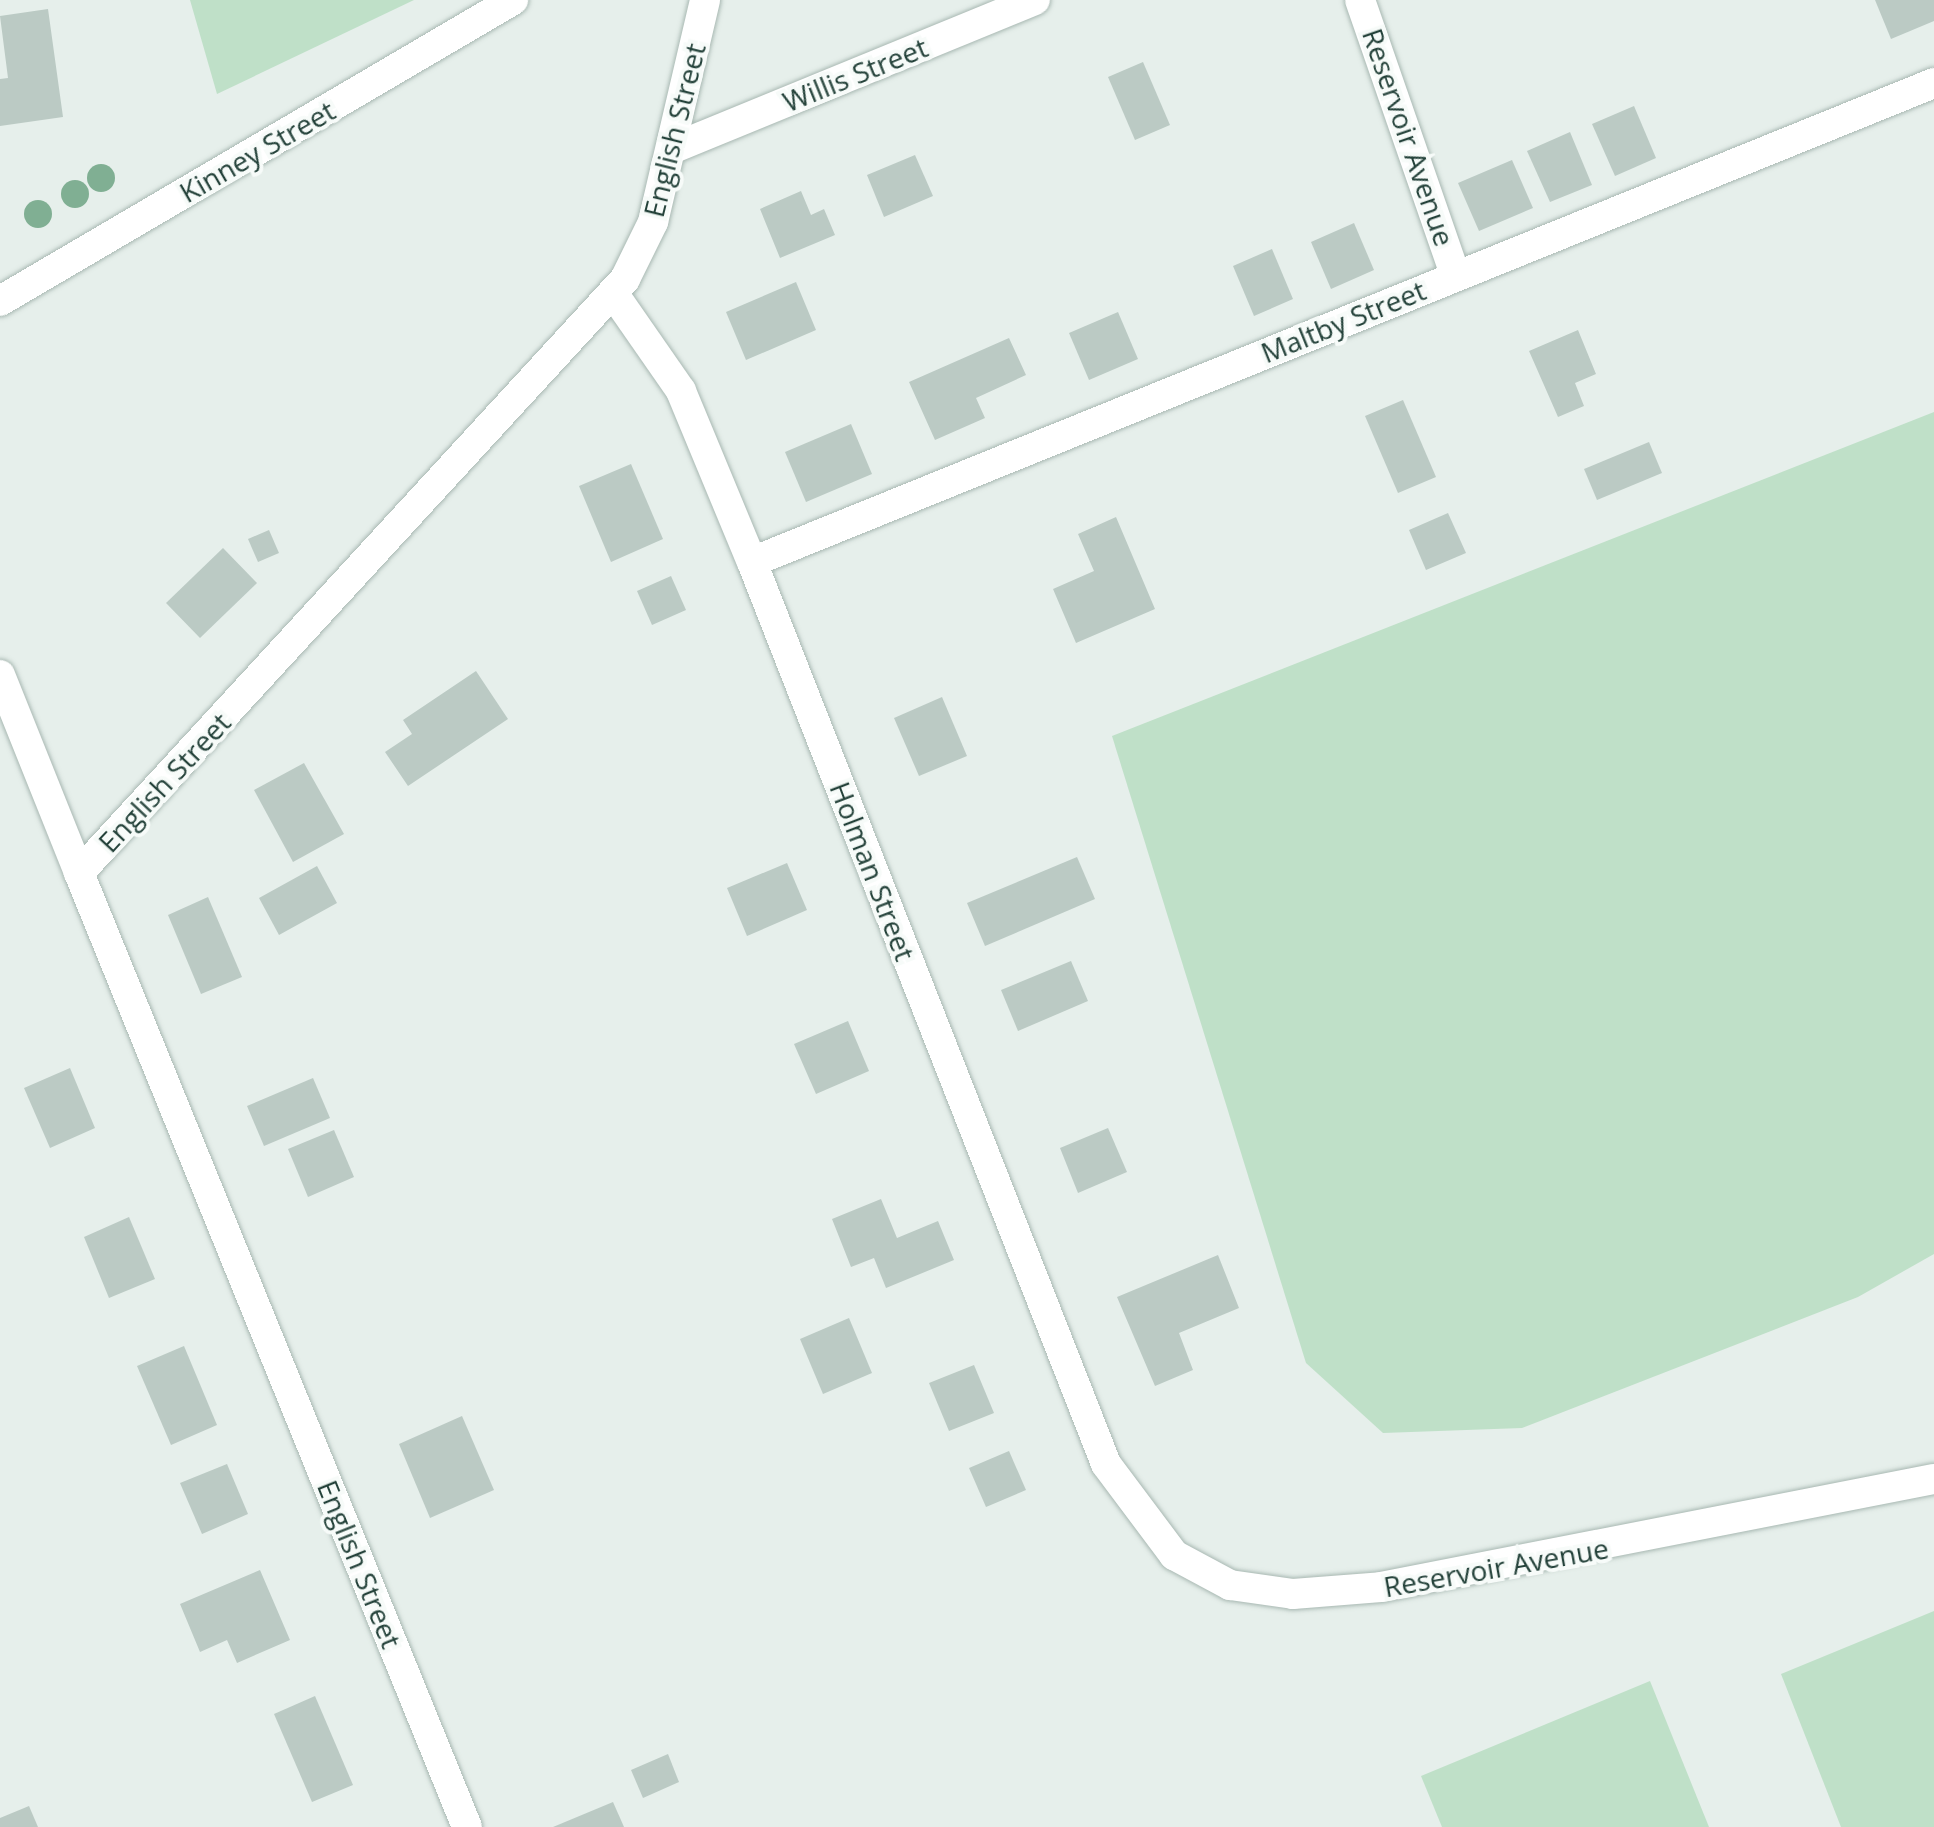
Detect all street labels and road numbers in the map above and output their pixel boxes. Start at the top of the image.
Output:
street label: Reservoir Avenue [1356,24,1462,250]
street label: Willis Street [778,30,932,118]
street label: English Street [636,40,712,220]
street label: Kinney Street [173,93,341,209]
street label: Maltby Street [1256,273,1430,369]
street label: English Street [91,705,237,859]
street label: Holman Street [824,777,922,965]
street label: English Street [311,1475,409,1653]
street label: Reservoir Avenue [1381,1531,1611,1603]

